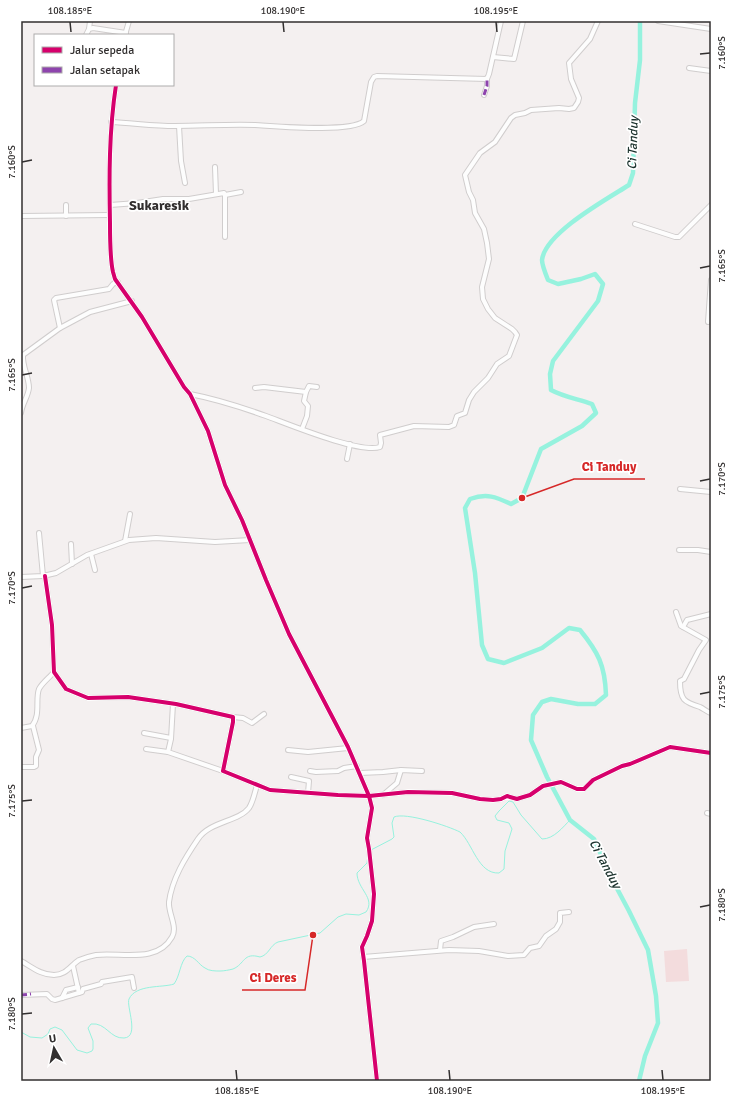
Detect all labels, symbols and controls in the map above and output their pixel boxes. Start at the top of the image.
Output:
text: 108.185°E [48,5,93,17]
text: 108.190°E [261,5,306,17]
text: 108.195°E [474,5,519,17]
legend [34,34,174,86]
text: 7.160°S [716,36,728,70]
text: Jalur sepeda [70,43,134,58]
text: Jalan setapak [70,63,140,78]
water label: Ci Tanduy [624,114,642,170]
text: 7.160°S [6,145,18,179]
district label: Sukaresik [129,197,190,214]
text: 7.165°S [716,249,728,283]
text: 7.165°S [6,358,18,392]
callout: Ci Tanduy [574,454,645,479]
text: Ci Tanduy [582,459,637,475]
text: 7.170°S [716,462,728,496]
text: 7.170°S [6,571,18,605]
text: 7.175°S [716,675,728,709]
text: 7.175°S [6,784,18,818]
water label: Ci Tanduy [585,837,626,893]
text: 7.180°S [716,888,728,922]
callout: Ci Deres [242,965,305,990]
text: Ci Deres [250,970,297,986]
text: 7.180°S [6,997,18,1031]
north arrow [34,1028,74,1068]
text: U [48,1032,57,1046]
text: 108.185°E [215,1085,260,1097]
text: 108.190°E [428,1085,473,1097]
text: 108.195°E [641,1085,686,1097]

